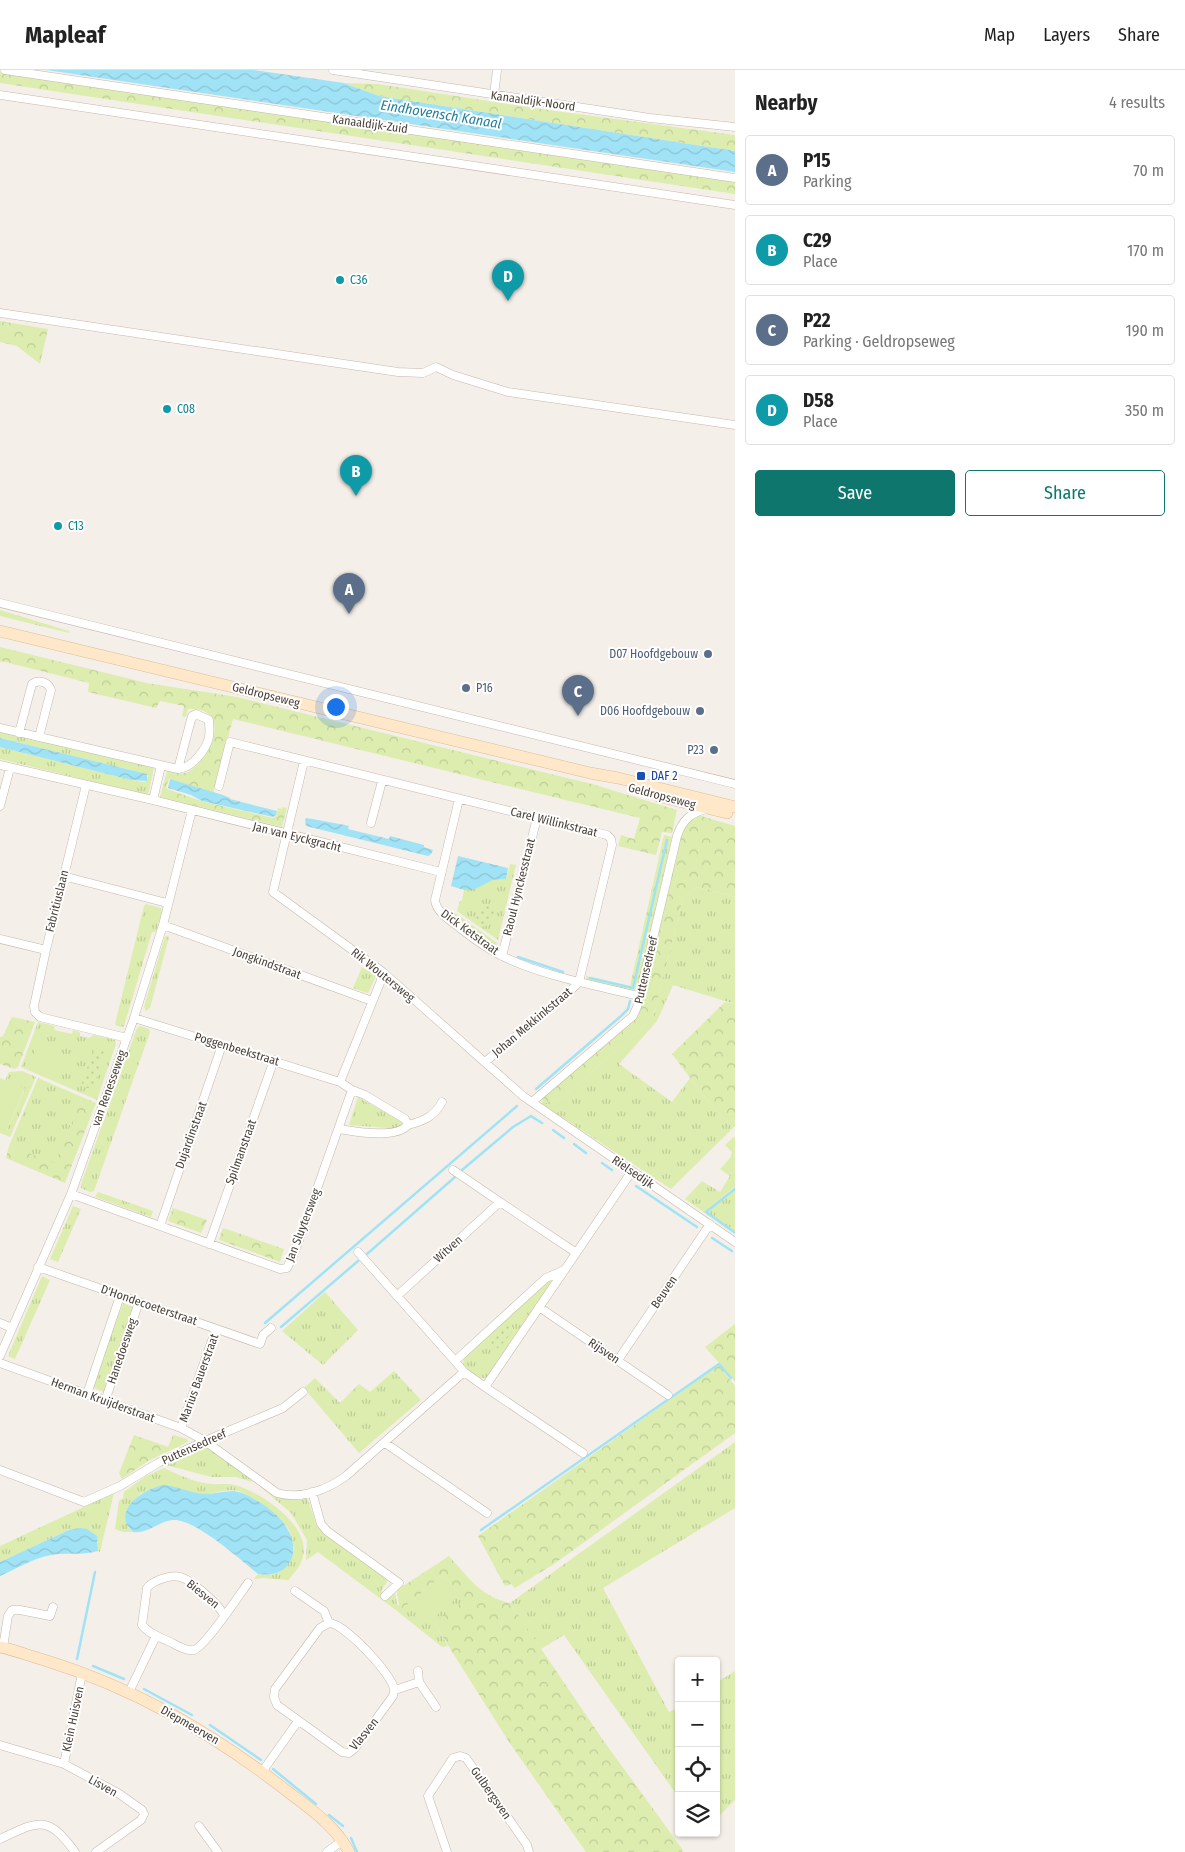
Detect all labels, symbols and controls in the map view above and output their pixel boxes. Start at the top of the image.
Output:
text: Mapleaf [25,21,105,49]
text: Map [984,24,1015,46]
text: Layers [1043,24,1090,46]
text: Share [1118,24,1160,46]
street label: Kanaaldijk-Noord [490,88,576,114]
text: Nearby [755,90,817,116]
text: 4 results [1109,93,1165,112]
water label: Eindhovensch Kanaal [379,97,503,132]
street label: Kanaaldijk-Zuid [331,112,409,136]
text: P15 [803,149,831,172]
text: A [768,161,776,180]
text: 70 m [1133,161,1164,180]
text: Parking [803,172,851,191]
text: C29 [803,229,831,252]
text: B [768,241,776,260]
text: 170 m [1127,241,1164,260]
text: Place [803,252,838,271]
pin: D [492,260,524,301]
place label: C36 [350,273,368,287]
marker: C36 [334,274,346,286]
text: P22 [803,309,831,332]
text: C [768,321,776,340]
text: 190 m [1126,321,1164,340]
text: Parking · Geldropseweg [803,332,955,351]
text: D58 [803,389,834,412]
text: D [767,401,777,420]
text: 350 m [1125,401,1164,420]
place label: C08 [177,402,195,416]
marker: C08 [161,403,173,415]
text: Place [803,412,838,431]
pin: B [340,455,372,496]
button: Save [755,470,955,516]
button: Share [965,470,1165,516]
place label: C13 [68,519,84,533]
marker: C13 [52,520,64,532]
pin: A [333,573,365,614]
place label: D07 Hoofdgebouw [609,647,698,661]
marker: D07 Hoofdgebouw [702,648,714,660]
pin: C [562,675,594,716]
street label: Geldropseweg [231,680,302,710]
place label: P16 [476,681,493,695]
marker: P16 [460,682,472,694]
your location [323,694,349,720]
place label: D06 Hoofdgebouw [600,704,690,718]
marker: D06 Hoofdgebouw [694,705,706,717]
place label: P23 [687,743,704,757]
marker: P23 [708,744,720,756]
place label: DAF 2 [651,769,678,783]
marker: DAF 2 [635,770,647,782]
street label: Geldropseweg [627,780,698,812]
street label: Carel Willinkstraat [509,804,599,840]
street label: Jan van Eyckgracht [251,819,343,855]
street label: Raoul Hynckesstraat [500,837,538,937]
street label: Fabritiuslaan [43,868,71,934]
street label: Dick Ketstraat [438,906,502,958]
street label: Puttensedreef [631,933,661,1005]
street label: Jongkindstraat [231,944,303,982]
street label: Rik Woutersweg [348,945,418,1005]
street label: Johan Mekkinkstraat [489,984,575,1059]
street label: Poggenbeekstraat [193,1029,281,1069]
street label: van Renesseweg [89,1048,129,1128]
street label: Dujardinstraat [172,1100,210,1170]
street label: Spilmanstraat [223,1117,259,1187]
street label: Rielsedijk [609,1153,657,1191]
street label: Jan Sluytersweg [283,1186,323,1264]
street label: Witven [431,1233,465,1265]
street label: Beuven [648,1273,680,1311]
street label: D'Hondecoeterstraat [99,1282,199,1328]
street label: Hanedoesweg [104,1316,140,1386]
street label: Marius Bauerstraat [177,1332,222,1424]
street label: Rijsven [586,1335,622,1367]
street label: Herman Kruijderstraat [49,1375,157,1425]
street label: Puttensedreef [160,1426,230,1467]
street label: Biesven [184,1577,222,1611]
map controls [675,1657,720,1837]
button: + [675,1657,720,1702]
street label: Klein Huisven [59,1685,87,1753]
button: − [675,1702,720,1747]
street label: Diepmeerven [158,1703,222,1747]
street label: Vlasven [347,1715,381,1753]
button: locate [675,1747,720,1792]
street label: Gulbergsven [468,1764,514,1822]
street label: Lisven [86,1772,120,1800]
button: layers [675,1792,720,1837]

